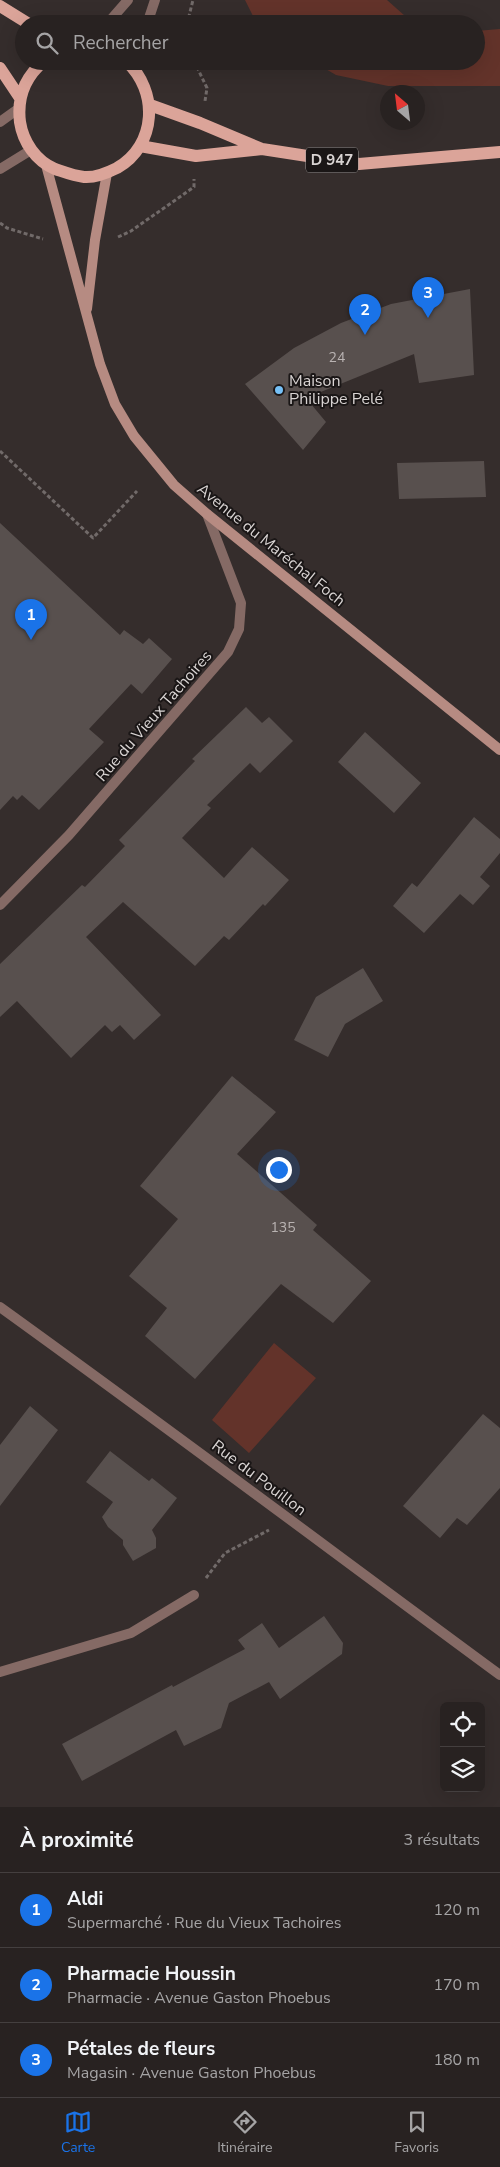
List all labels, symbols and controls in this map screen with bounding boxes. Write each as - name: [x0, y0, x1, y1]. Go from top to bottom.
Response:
- search box: [15, 15, 485, 70]
- icon: search: [33, 29, 61, 57]
- text: Rechercher: [73, 30, 168, 56]
- north arrow: [380, 85, 425, 130]
- road number: D 947: [306, 148, 358, 172]
- pin: 3: [412, 277, 444, 318]
- pin: 2: [349, 294, 381, 335]
- house number: 24: [329, 348, 345, 367]
- place label: Maison Philippe Pelé: [289, 370, 383, 410]
- marker: Maison Philippe Pelé: [273, 384, 285, 396]
- street label: Avenue du Maréchal Foch: [192, 478, 350, 612]
- pin: 1: [15, 599, 47, 640]
- street label: Rue du Vieux Tachoires: [91, 646, 217, 786]
- your location: [266, 1157, 292, 1183]
- house number: 135: [270, 1218, 296, 1237]
- street label: Rue du Pouillon: [207, 1435, 311, 1521]
- map controls: [440, 1702, 485, 1792]
- button: locate: [440, 1702, 485, 1747]
- button: layers: [440, 1747, 485, 1792]
- text: À proximité: [20, 1826, 134, 1854]
- text: 3 résultats: [404, 1829, 480, 1851]
- text: Aldi: [67, 1886, 103, 1912]
- text: 1: [31, 1899, 41, 1921]
- text: 120 m: [433, 1899, 480, 1921]
- text: Supermarché · Rue du Vieux Tachoires: [67, 1912, 341, 1934]
- text: Pharmacie Houssin: [67, 1961, 236, 1987]
- text: 2: [31, 1974, 41, 1996]
- text: 170 m: [433, 1974, 480, 1996]
- text: Pharmacie · Avenue Gaston Phoebus: [67, 1987, 331, 2009]
- text: Pétales de fleurs: [67, 2036, 215, 2062]
- text: 3: [31, 2049, 41, 2071]
- text: 180 m: [433, 2049, 480, 2071]
- text: Magasin · Avenue Gaston Phoebus: [67, 2062, 316, 2084]
- tab: Carte: [61, 2108, 95, 2157]
- tab: Itinéraire: [217, 2108, 272, 2157]
- tab: Favoris: [394, 2108, 439, 2157]

